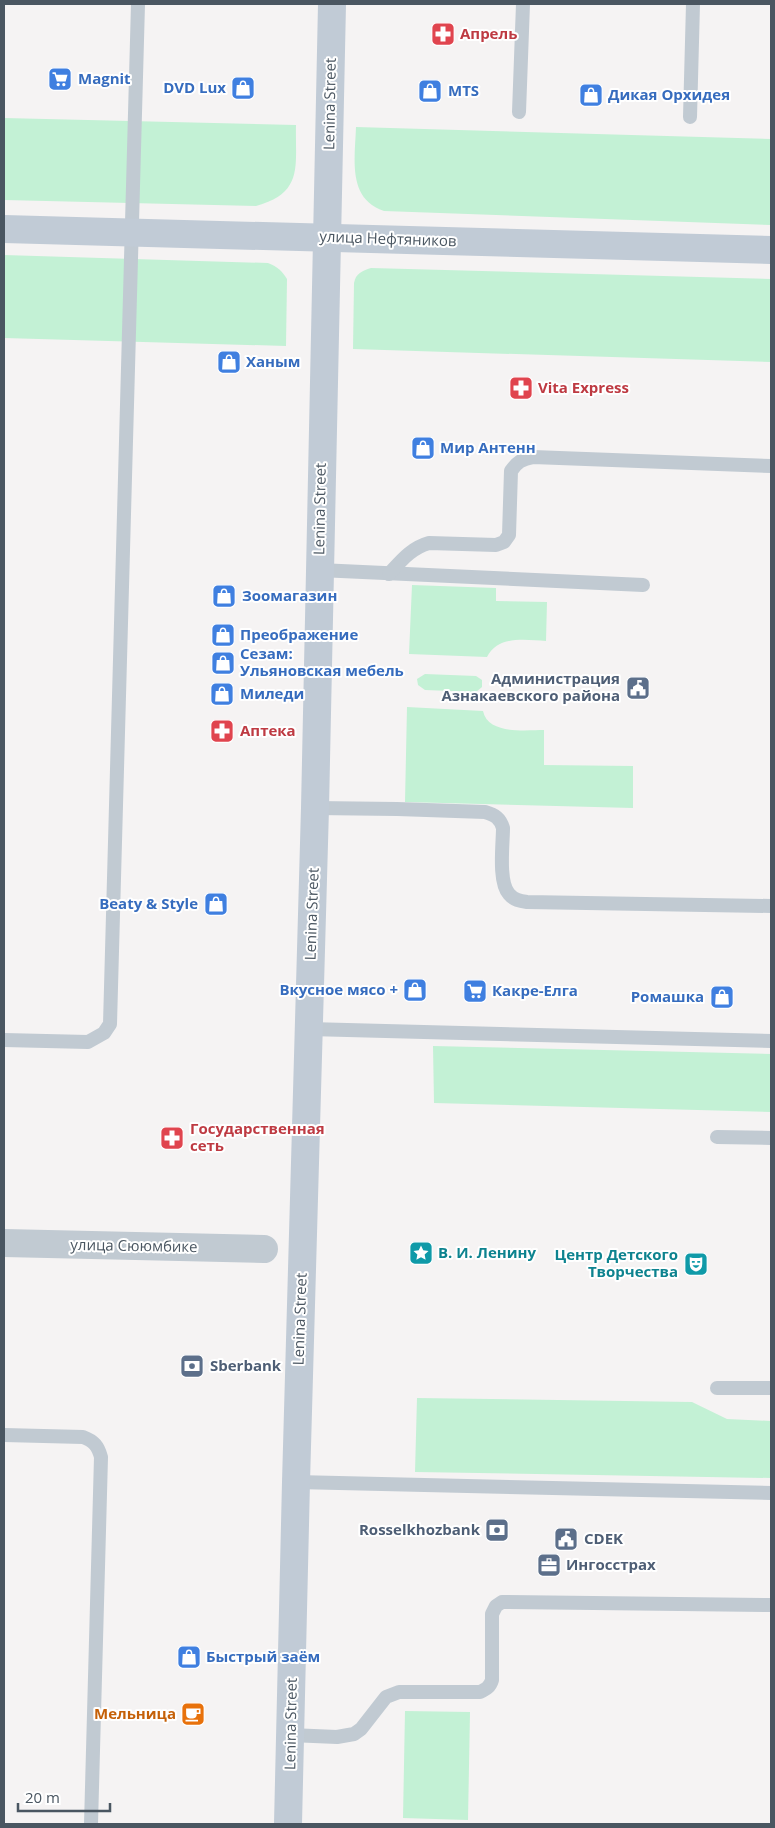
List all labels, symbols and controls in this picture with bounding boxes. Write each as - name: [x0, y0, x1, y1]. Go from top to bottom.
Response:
- pharmacy icon: Апрель: [430, 21, 456, 47]
- place label: Апрель: [460, 23, 517, 43]
- street label: Lenina Street: [318, 58, 340, 150]
- supermarket icon: Magnit: [47, 66, 73, 92]
- place label: Magnit: [78, 68, 131, 88]
- shop icon: DVD Lux: [230, 75, 256, 101]
- place label: DVD Lux: [163, 77, 226, 97]
- shop icon: MTS: [417, 78, 443, 104]
- place label: MTS: [448, 80, 479, 100]
- shop icon: Дикая Орхидея: [578, 82, 604, 108]
- place label: Дикая Орхидея: [608, 84, 730, 104]
- street label: улица Нефтяников: [319, 226, 457, 250]
- shop icon: Ханым: [216, 349, 242, 375]
- place label: Ханым: [246, 351, 300, 371]
- pharmacy icon: Vita Express: [508, 375, 534, 401]
- place label: Vita Express: [538, 377, 629, 397]
- shop icon: Мир Антенн: [410, 435, 436, 461]
- place label: Мир Антенн: [440, 437, 536, 457]
- street label: Lenina Street: [308, 463, 330, 555]
- shop icon: Зоомагазин: [211, 583, 237, 609]
- place label: Зоомагазин: [242, 585, 337, 605]
- shop icon: Преображение: [210, 622, 236, 648]
- place label: Преображение: [240, 624, 358, 644]
- place label: Сезам: Ульяновская мебель: [240, 643, 404, 680]
- shop icon: Сезам: Ульяновская мебель: [210, 650, 236, 676]
- place label: Администрация Азнакаевского района: [441, 668, 620, 705]
- public building icon: Администрация Азнакаевского района: [625, 675, 651, 701]
- shop icon: Миледи: [209, 681, 235, 707]
- place label: Миледи: [240, 683, 304, 703]
- pharmacy icon: Аптека: [209, 718, 235, 744]
- place label: Аптека: [240, 720, 296, 740]
- street label: Lenina Street: [299, 867, 323, 961]
- shop icon: Beaty & Style: [203, 891, 229, 917]
- place label: Beaty & Style: [99, 893, 198, 913]
- shop icon: Вкусное мясо +: [402, 977, 428, 1003]
- supermarket icon: Какре-Елга: [462, 978, 488, 1004]
- place label: Вкусное мясо +: [279, 979, 398, 999]
- place label: Какре-Елга: [492, 980, 578, 1000]
- shop icon: Ромашка: [709, 984, 735, 1010]
- place label: Ромашка: [631, 986, 704, 1006]
- place label: Государственная сеть: [190, 1118, 325, 1155]
- pharmacy icon: Государственная сеть: [159, 1125, 185, 1151]
- street label: улица Сююмбике: [70, 1234, 198, 1256]
- place icon: В. И. Ленину: [408, 1240, 434, 1266]
- place label: В. И. Ленину: [438, 1242, 536, 1262]
- place label: Центр Детского Творчества: [554, 1244, 678, 1281]
- theatre icon: Центр Детского Творчества: [683, 1251, 709, 1277]
- street label: Lenina Street: [287, 1272, 311, 1366]
- bank icon: Sberbank: [179, 1353, 205, 1379]
- place label: Sberbank: [210, 1355, 282, 1375]
- bank icon: Rosselkhozbank: [484, 1517, 510, 1543]
- place label: Rosselkhozbank: [359, 1519, 481, 1539]
- public building icon: CDEK: [553, 1526, 579, 1552]
- place label: CDEK: [584, 1528, 623, 1548]
- office icon: Ингосстрах: [536, 1552, 562, 1578]
- place label: Ингосстрах: [566, 1554, 656, 1574]
- shop icon: Быстрый заём: [176, 1644, 202, 1670]
- place label: Быстрый заём: [206, 1646, 320, 1666]
- street label: Lenina Street: [279, 1678, 301, 1770]
- cafe icon: Мельница: [180, 1701, 206, 1727]
- place label: Мельница: [94, 1703, 176, 1723]
- scale bar: [18, 1780, 110, 1812]
- text: 20 m: [25, 1787, 60, 1807]

